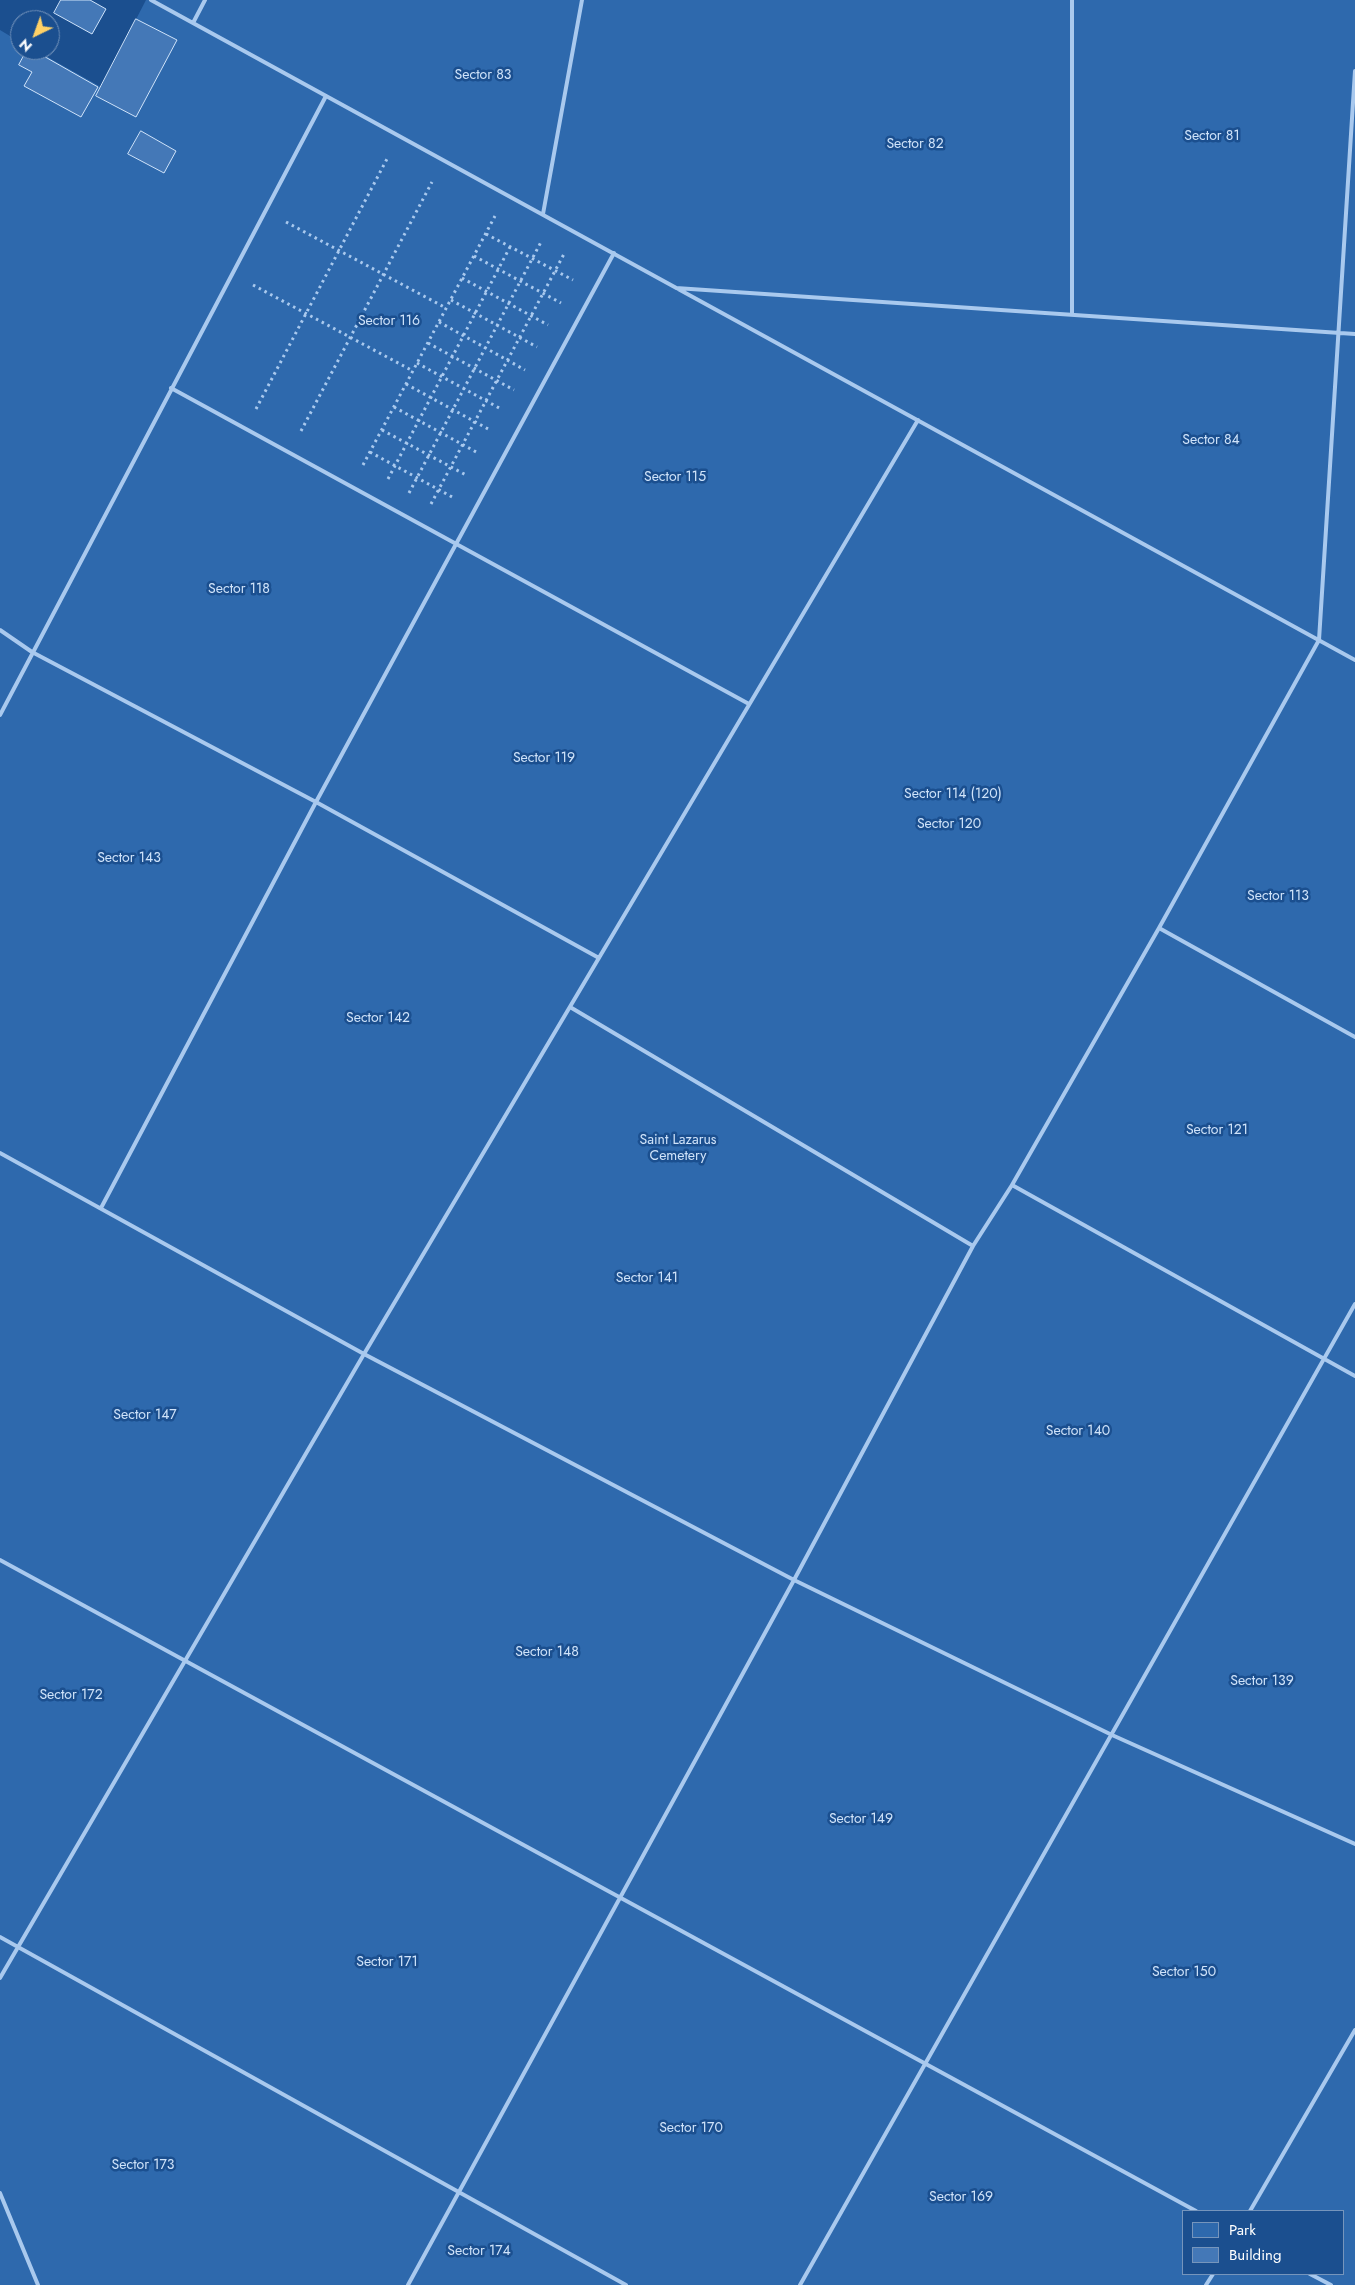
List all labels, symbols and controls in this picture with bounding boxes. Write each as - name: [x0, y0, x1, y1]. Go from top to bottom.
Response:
- north arrow: [10, 10, 60, 60]
- text: N: [15, 34, 36, 57]
- park label: Sector 83: [455, 68, 511, 84]
- park label: Sector 81: [1184, 129, 1240, 145]
- park label: Sector 82: [886, 137, 944, 153]
- park label: Sector 116: [358, 314, 420, 330]
- park label: Sector 84: [1182, 433, 1240, 449]
- park label: Sector 115: [644, 470, 706, 486]
- park label: Sector 118: [208, 582, 270, 598]
- park label: Sector 119: [513, 751, 575, 767]
- park label: Sector 114 (120): [904, 787, 1002, 803]
- park label: Sector 120: [917, 817, 981, 833]
- park label: Sector 143: [97, 851, 161, 867]
- park label: Sector 113: [1247, 889, 1309, 905]
- park label: Sector 142: [346, 1011, 410, 1027]
- park label: Sector 121: [1186, 1123, 1248, 1139]
- park label: Saint Lazarus Cemetery: [640, 1133, 716, 1166]
- park label: Sector 141: [616, 1271, 678, 1287]
- park label: Sector 147: [113, 1408, 177, 1424]
- park label: Sector 140: [1046, 1424, 1110, 1440]
- park label: Sector 148: [515, 1645, 579, 1661]
- park label: Sector 139: [1230, 1674, 1294, 1690]
- park label: Sector 172: [39, 1688, 103, 1704]
- park label: Sector 149: [829, 1812, 893, 1828]
- park label: Sector 171: [356, 1955, 418, 1971]
- park label: Sector 150: [1152, 1965, 1216, 1981]
- park label: Sector 170: [659, 2121, 723, 2137]
- park label: Sector 173: [112, 2158, 174, 2174]
- park label: Sector 169: [929, 2190, 993, 2206]
- legend: [1182, 2210, 1345, 2275]
- text: Park: [1229, 2219, 1256, 2241]
- park label: Sector 174: [447, 2244, 511, 2260]
- text: Building: [1229, 2244, 1281, 2266]

